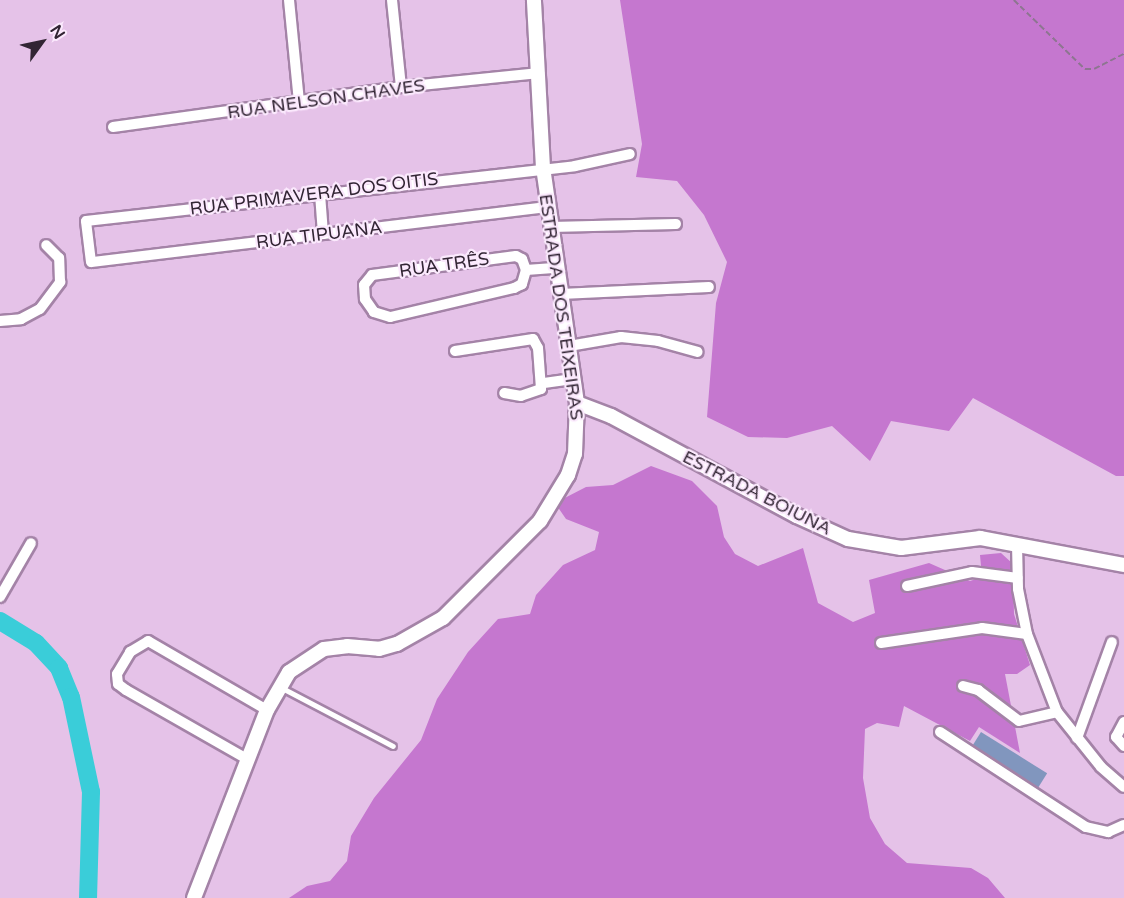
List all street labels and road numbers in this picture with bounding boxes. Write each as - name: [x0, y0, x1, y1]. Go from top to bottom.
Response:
- street label: RUA NELSON CHAVES: [226, 74, 426, 124]
- street label: RUA PRIMAVERA DOS OITIS: [189, 168, 439, 220]
- street label: ESTRADA DOS TEIXEIRAS: [534, 193, 588, 421]
- street label: RUA TIPUANA: [255, 217, 383, 253]
- street label: RUA TRÊS: [398, 248, 490, 282]
- street label: ESTRADA BOIUNA: [679, 446, 835, 540]

